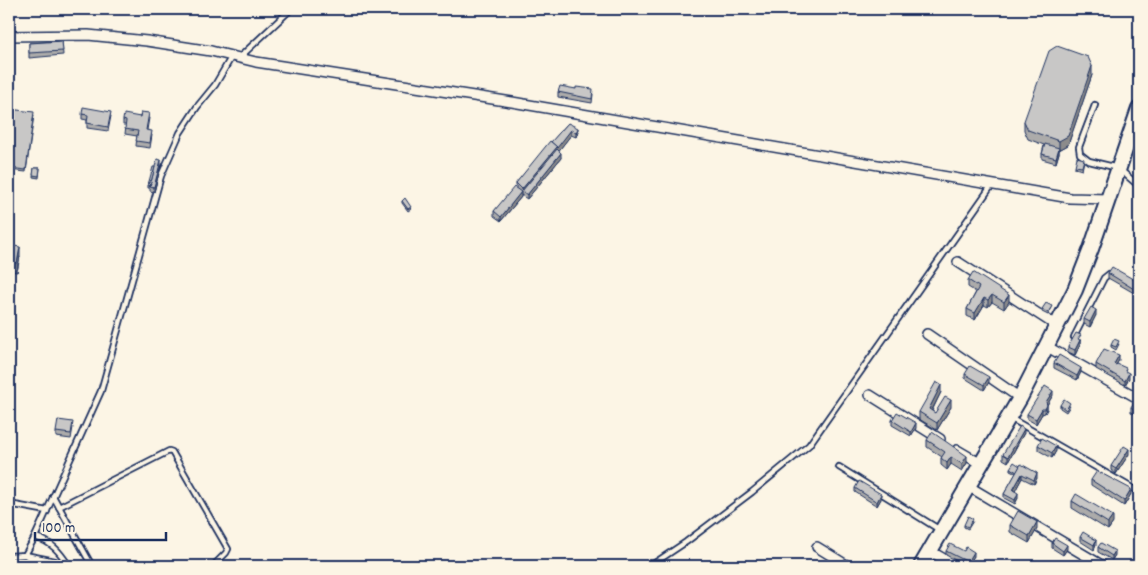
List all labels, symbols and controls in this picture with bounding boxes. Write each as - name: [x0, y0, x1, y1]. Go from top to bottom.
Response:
- scale bar: [35, 510, 166, 542]
- text: 100 m: [42, 518, 75, 540]

